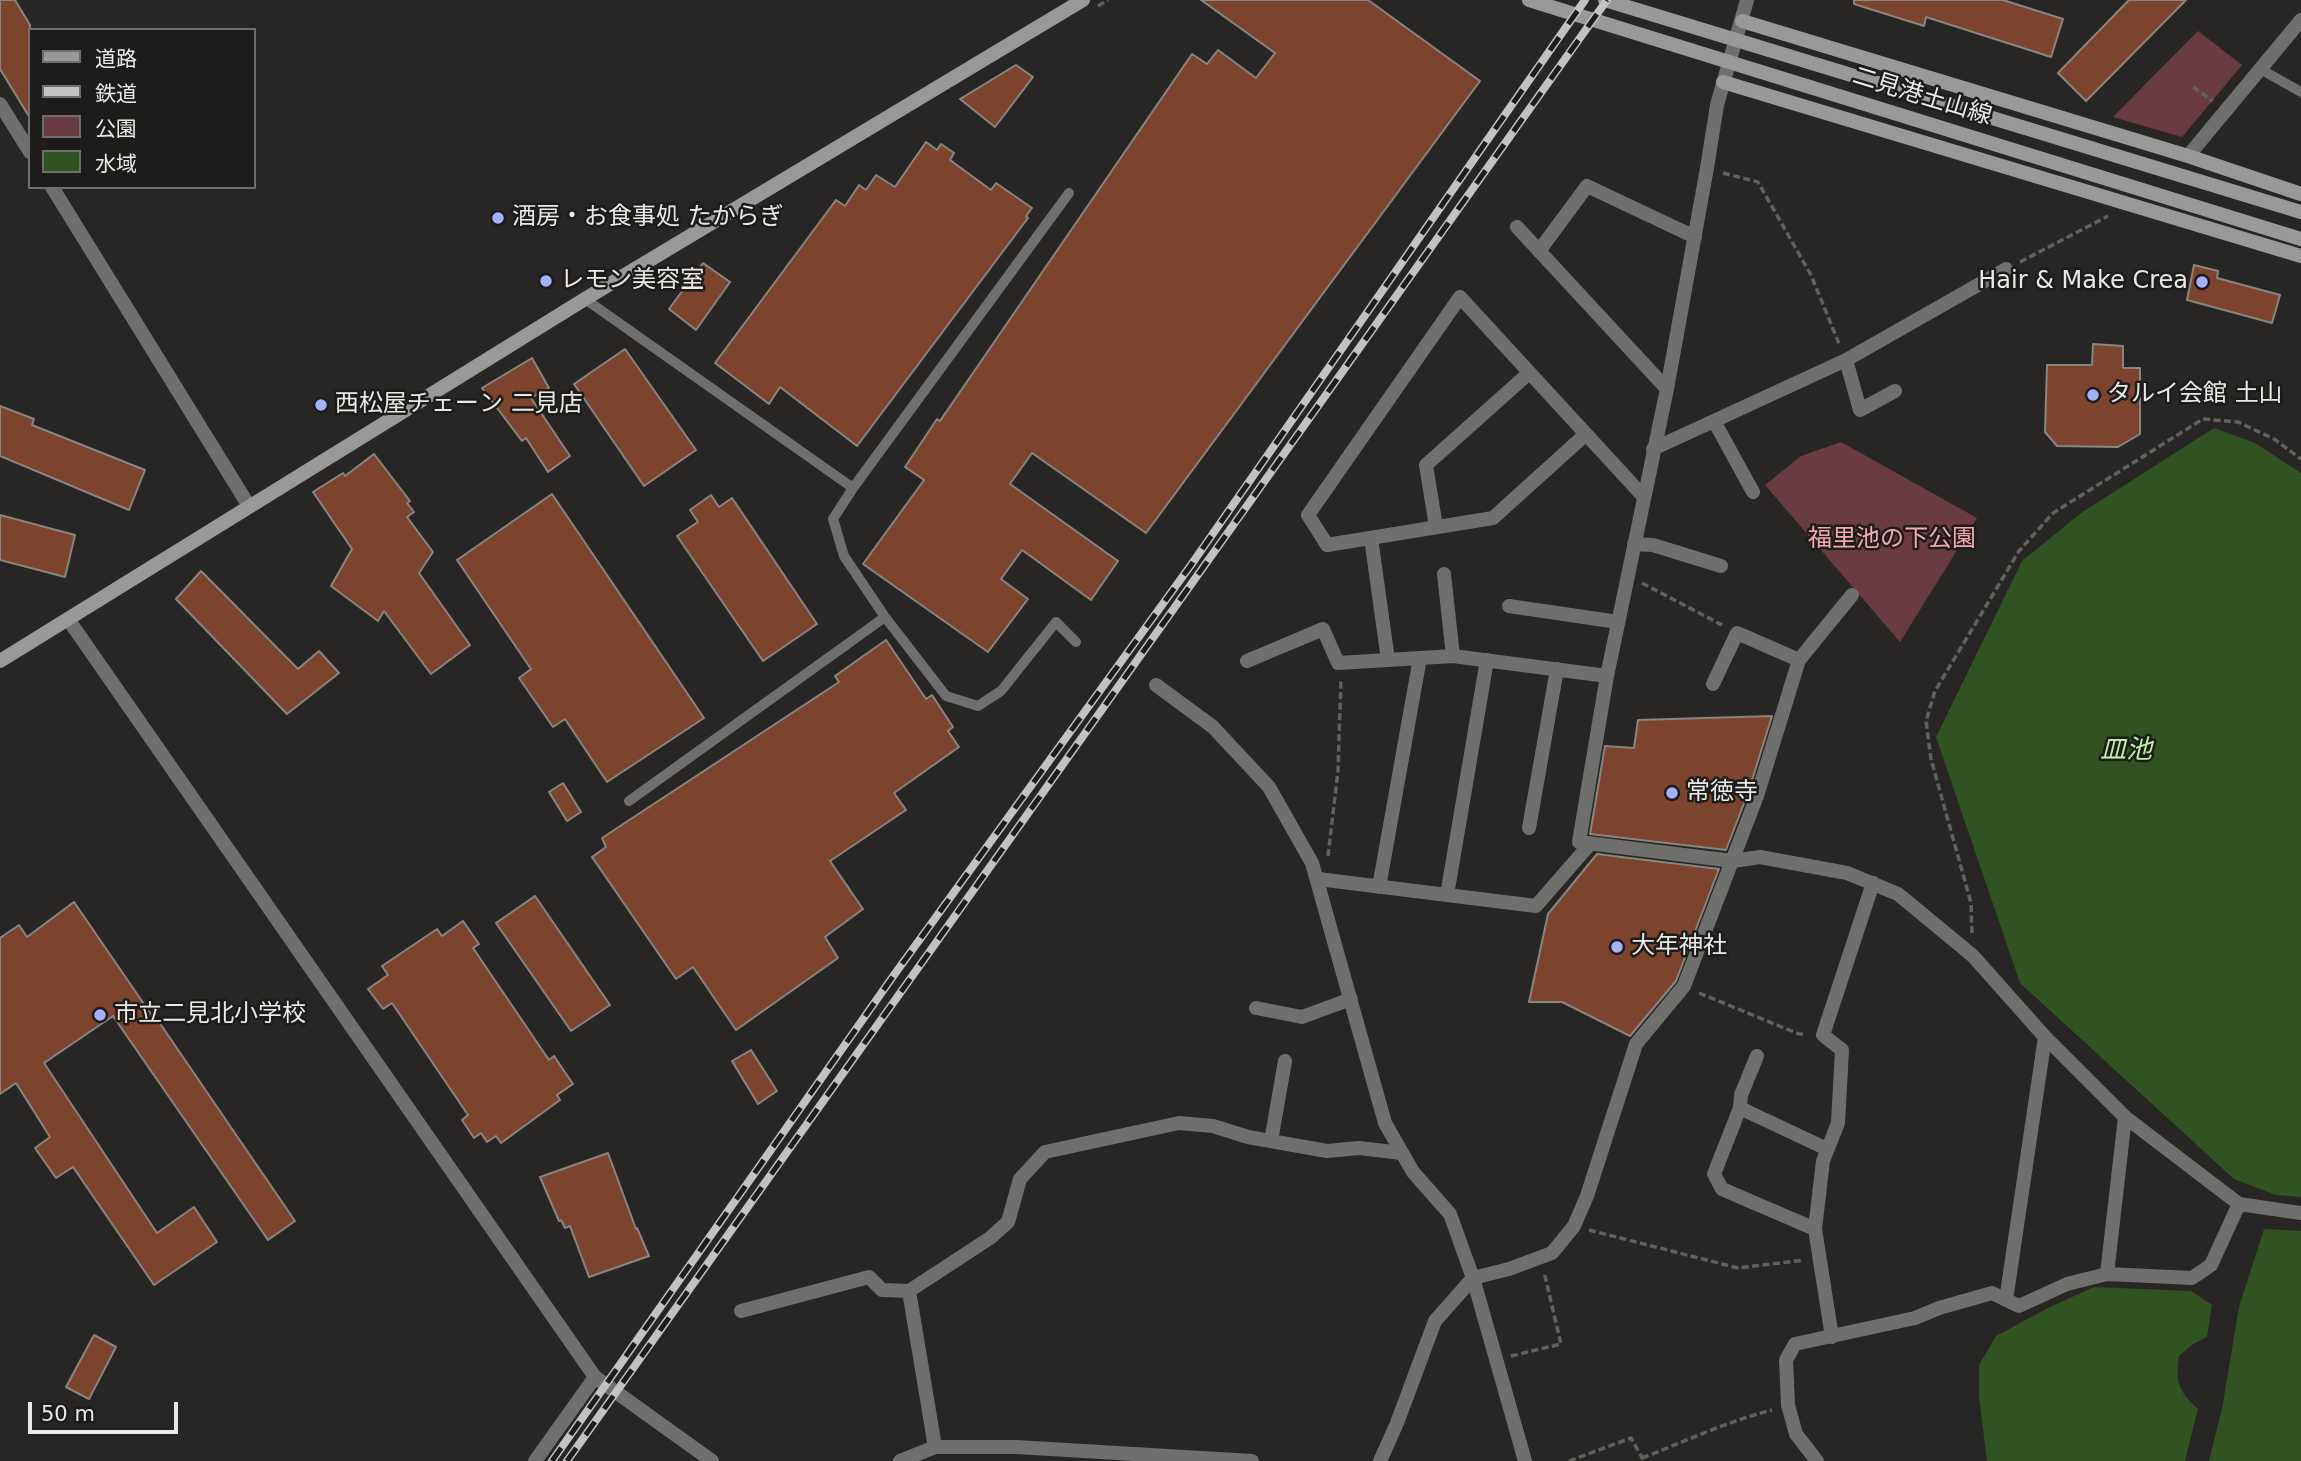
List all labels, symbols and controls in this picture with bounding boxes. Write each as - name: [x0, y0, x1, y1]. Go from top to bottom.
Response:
- legend: [28, 28, 256, 189]
- text: 道路: [95, 47, 137, 71]
- street label: 二見港土山線: [1849, 62, 1995, 132]
- text: 鉄道: [95, 82, 137, 106]
- text: 公園: [95, 117, 137, 141]
- text: 水域: [95, 152, 137, 176]
- place label: 酒房・お食事処 たからぎ: [512, 204, 784, 232]
- marker: 酒房・お食事処 たからぎ: [490, 210, 506, 226]
- place label: レモン美容室: [560, 267, 704, 295]
- place label: Hair & Make Crea: [1978, 268, 2188, 296]
- marker: レモン美容室: [538, 273, 554, 289]
- marker: Hair & Make Crea: [2194, 274, 2210, 290]
- place label: タルイ会館 土山: [2107, 381, 2283, 409]
- marker: タルイ会館 土山: [2085, 387, 2101, 403]
- place label: 西松屋チェーン 二見店: [335, 391, 583, 419]
- marker: 西松屋チェーン 二見店: [313, 397, 329, 413]
- park label: 福里池の下公園: [1808, 526, 1976, 554]
- water label: 皿池: [2100, 735, 2152, 767]
- place label: 常徳寺: [1686, 779, 1758, 807]
- marker: 常徳寺: [1664, 785, 1680, 801]
- place label: 大年神社: [1631, 933, 1727, 961]
- marker: 大年神社: [1609, 939, 1625, 955]
- place label: 市立二見北小学校: [114, 1001, 306, 1029]
- marker: 市立二見北小学校: [92, 1007, 108, 1023]
- scale bar: [32, 1388, 182, 1432]
- text: 50 m: [41, 1402, 95, 1426]

